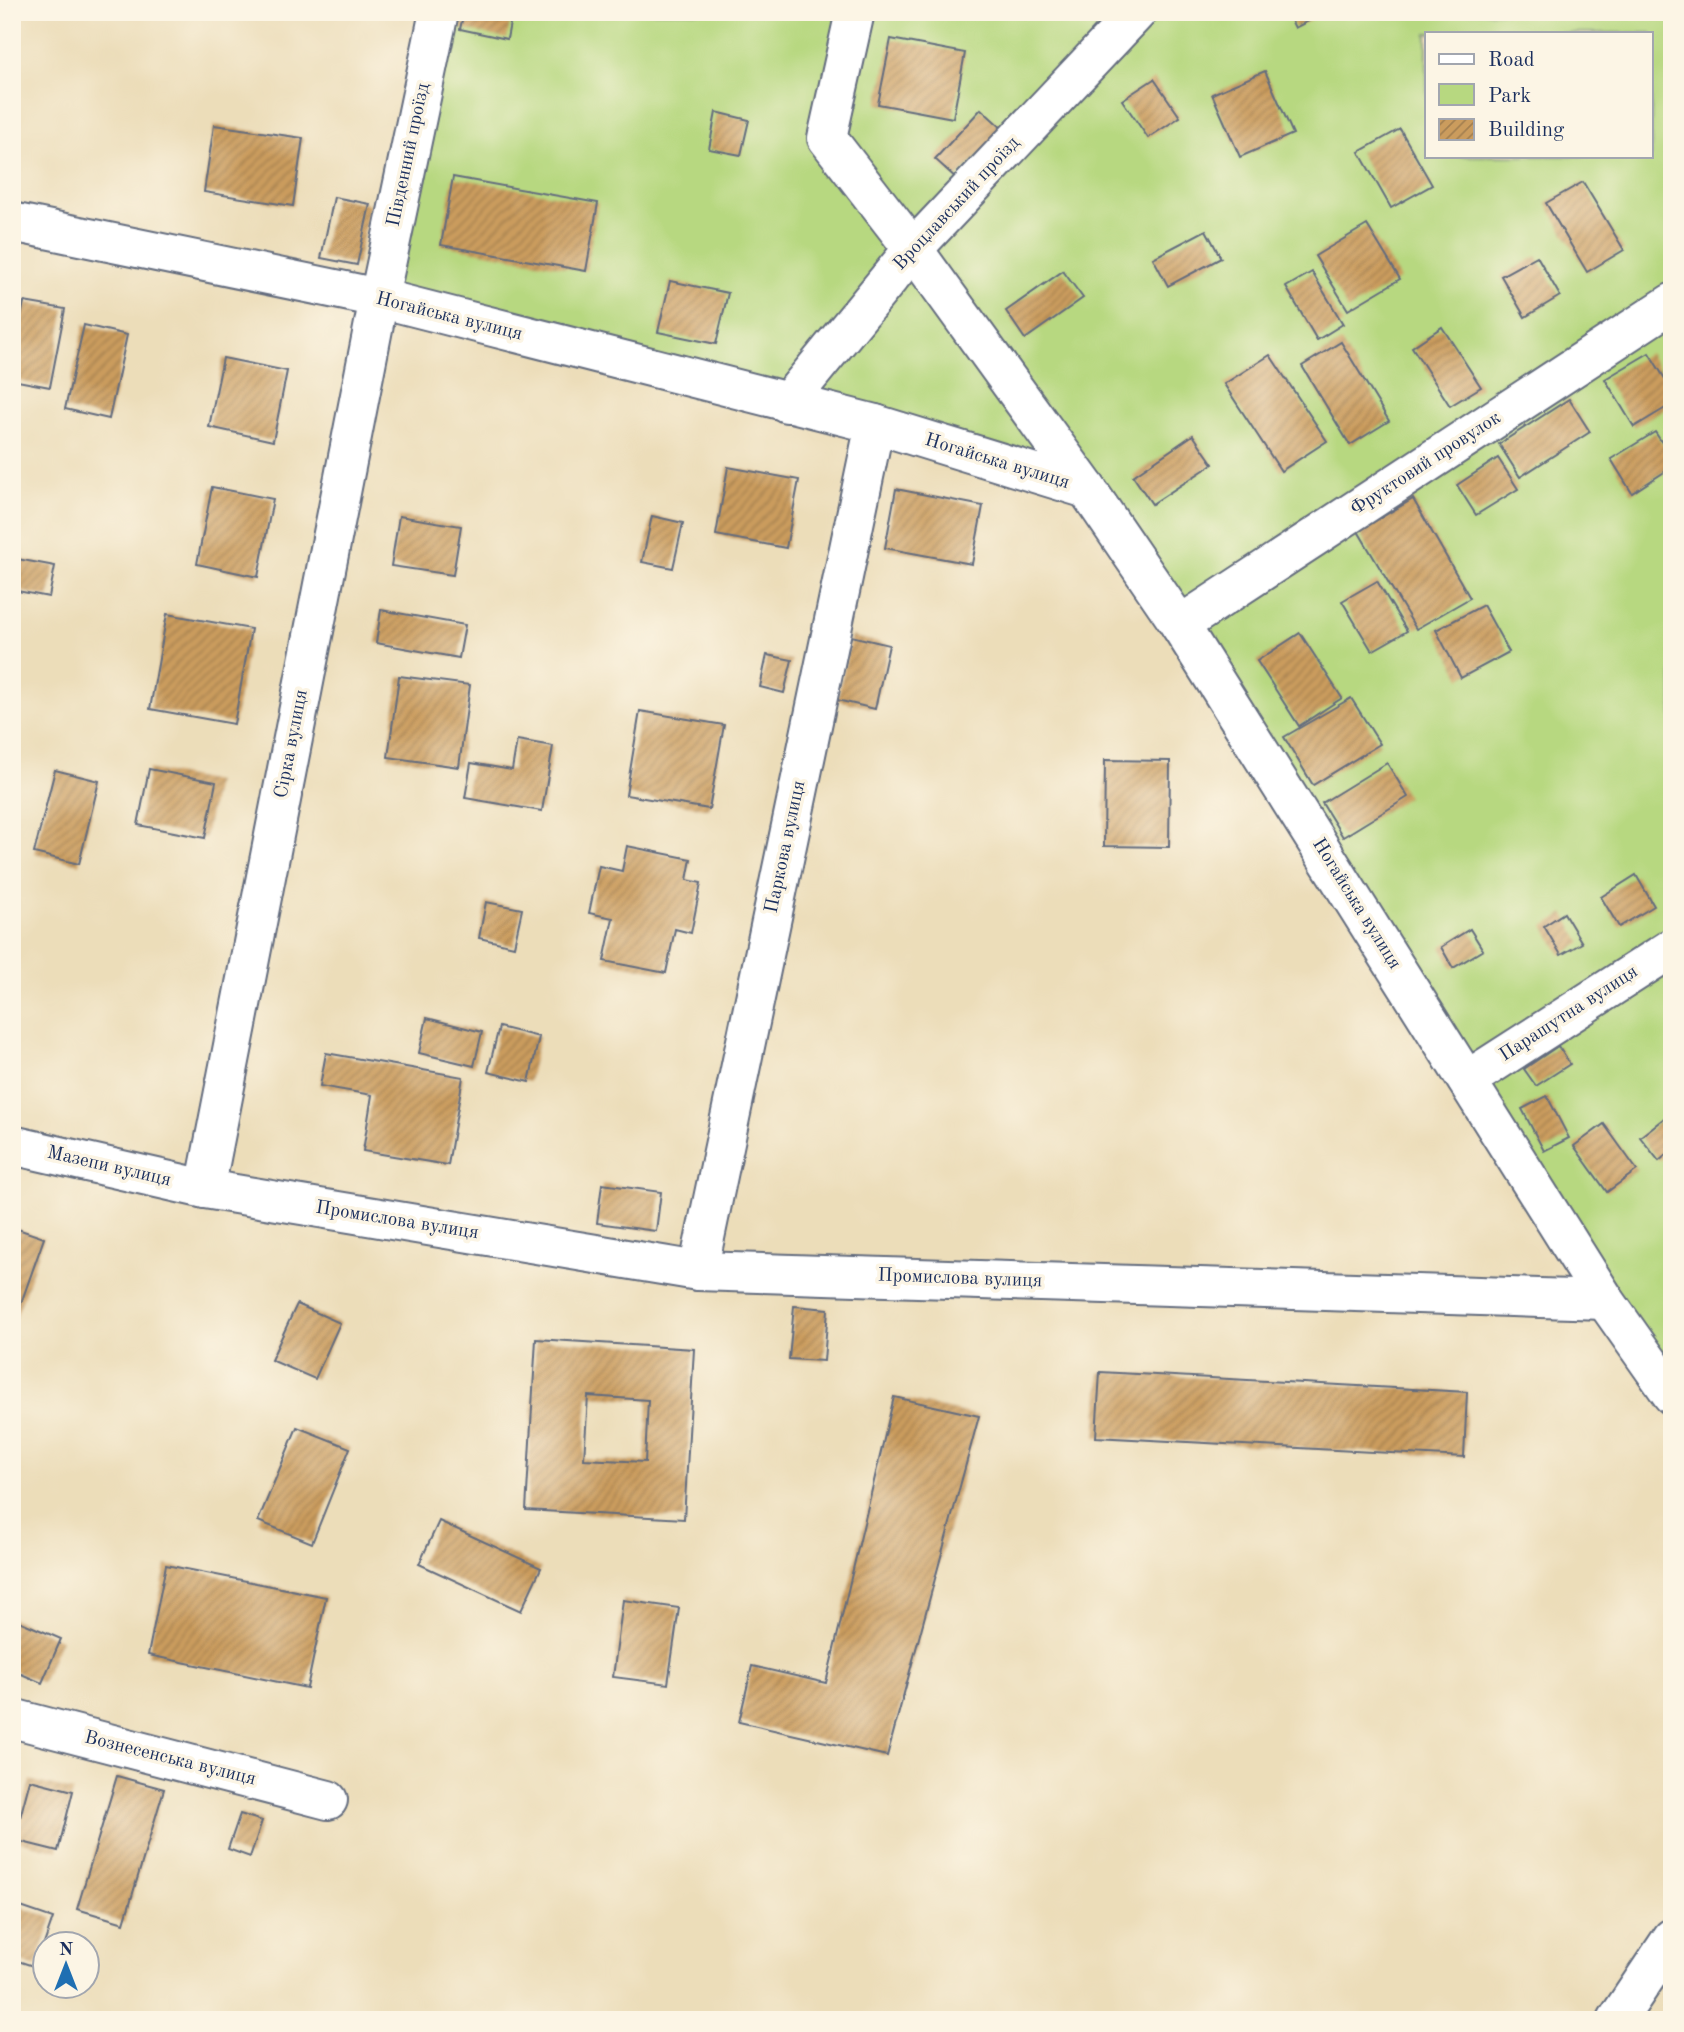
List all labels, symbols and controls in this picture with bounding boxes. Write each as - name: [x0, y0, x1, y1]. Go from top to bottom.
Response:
- legend: [1425, 32, 1652, 158]
- text: Road: [1488, 50, 1535, 71]
- street label: Південний проїзд: [384, 81, 434, 229]
- text: Park: [1488, 86, 1531, 107]
- text: Building: [1488, 120, 1565, 141]
- street label: Вроцлавський проїзд: [890, 133, 1024, 274]
- street label: Ногайська вулиця: [374, 290, 524, 344]
- street label: Фруктовий провулок: [1348, 408, 1505, 520]
- street label: Ногайська вулиця: [922, 431, 1072, 493]
- street label: Сірка вулиця: [272, 688, 312, 800]
- street label: Паркова вулиця: [763, 779, 809, 915]
- street label: Ногайська вулиця: [1308, 835, 1404, 973]
- street label: Парашутна вулиця: [1497, 962, 1642, 1066]
- street label: Мазепи вулиця: [45, 1144, 173, 1191]
- street label: Промислова вулиця: [314, 1199, 480, 1243]
- street label: Промислова вулиця: [877, 1267, 1043, 1291]
- street label: Вознесенська вулиця: [82, 1728, 258, 1790]
- north arrow: [32, 1930, 102, 2000]
- text: N: [59, 1941, 74, 1960]

